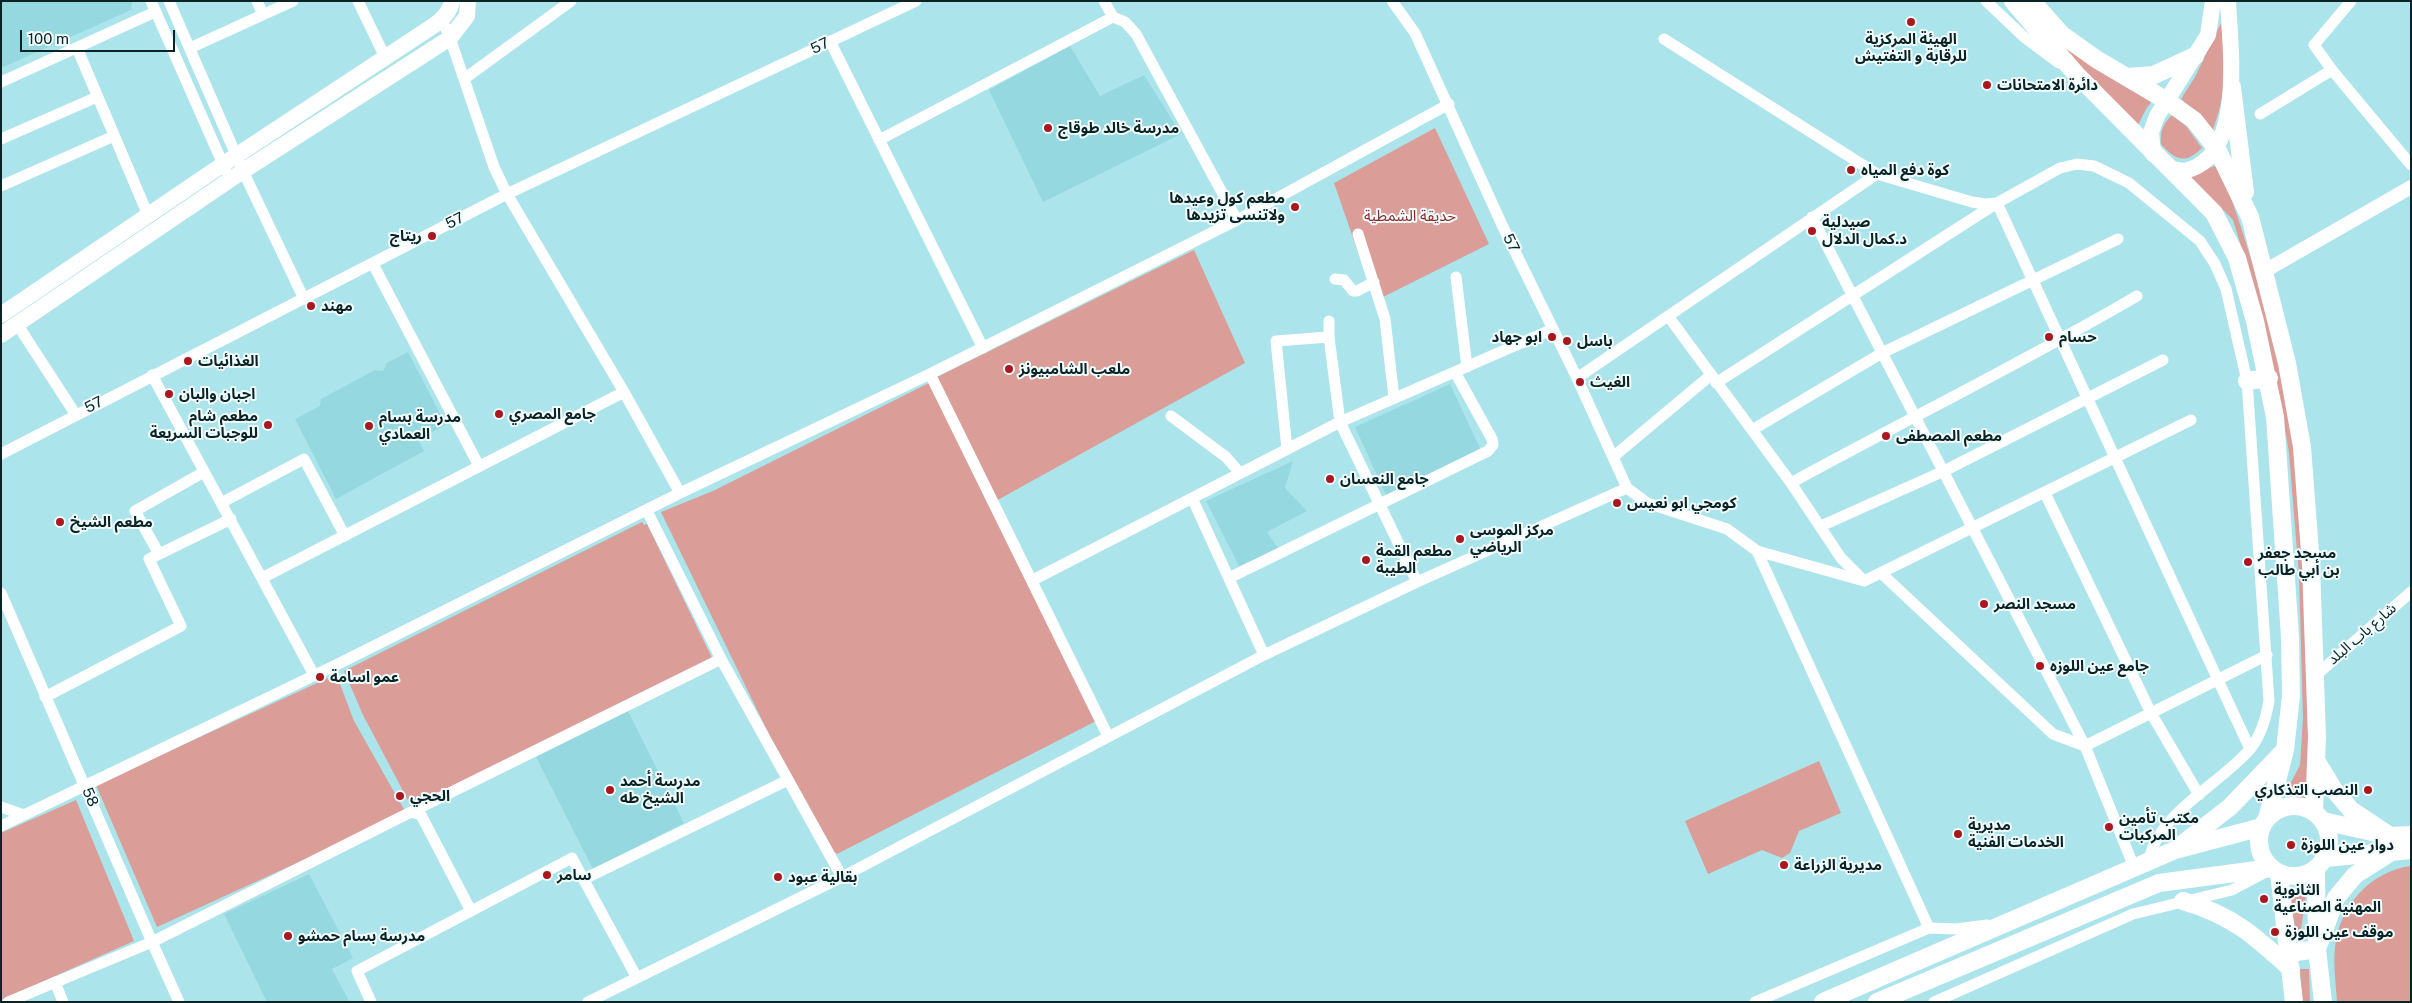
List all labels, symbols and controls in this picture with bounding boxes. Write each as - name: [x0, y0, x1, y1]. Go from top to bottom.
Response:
- marker: الهيئة المركزية للرقابة و التفتيش: [1905, 16, 1917, 28]
- scale bar: [22, 20, 178, 52]
- text: 100 m: [28, 30, 69, 47]
- place label: الهيئة المركزية للرقابة و التفتيش: [1855, 30, 1967, 65]
- street label: 57: [808, 34, 832, 58]
- place label: دائرة الامتحانات: [1997, 76, 2098, 94]
- marker: دائرة الامتحانات: [1981, 79, 1993, 91]
- place label: مدرسة خالد طوقاج: [1058, 119, 1179, 137]
- marker: مدرسة خالد طوقاج: [1042, 122, 1054, 134]
- place label: كوة دفع المياه: [1861, 161, 1949, 179]
- marker: كوة دفع المياه: [1845, 164, 1857, 176]
- place label: مطعم كول وعيدها ولاتنسى تزيدها: [1169, 189, 1285, 224]
- marker: مطعم كول وعيدها ولاتنسى تزيدها: [1289, 201, 1301, 213]
- park label: حديقة الشمطية: [1364, 207, 1456, 225]
- street label: 57: [443, 209, 467, 233]
- place label: صيدلية د.كمال الدلال: [1822, 213, 1907, 248]
- marker: صيدلية د.كمال الدلال: [1806, 225, 1818, 237]
- place label: ريتاج: [390, 227, 422, 245]
- marker: ريتاج: [426, 230, 438, 242]
- street label: 57: [1499, 231, 1523, 255]
- place label: مهند: [321, 297, 353, 315]
- marker: مهند: [305, 300, 317, 312]
- place label: ابو جهاد: [1491, 328, 1542, 346]
- place label: حسام: [2059, 328, 2097, 346]
- marker: ابو جهاد: [1546, 331, 1558, 343]
- marker: حسام: [2043, 331, 2055, 343]
- place label: باسل: [1577, 332, 1613, 350]
- marker: باسل: [1561, 335, 1573, 347]
- place label: الغذائيات: [198, 352, 259, 370]
- marker: الغذائيات: [182, 355, 194, 367]
- place label: ملعب الشامبيونز: [1019, 360, 1130, 378]
- marker: ملعب الشامبيونز: [1003, 363, 1015, 375]
- place label: الغيث: [1590, 373, 1630, 391]
- marker: الغيث: [1574, 376, 1586, 388]
- place label: اجبان والبان: [179, 385, 255, 403]
- marker: اجبان والبان: [163, 388, 175, 400]
- street label: 57: [82, 393, 106, 417]
- place label: جامع المصري: [509, 405, 596, 423]
- place label: مطعم شام للوجبات السريعة: [150, 407, 258, 442]
- place label: مدرسة بسام العمادي: [379, 408, 461, 443]
- marker: جامع المصري: [493, 408, 505, 420]
- marker: مطعم شام للوجبات السريعة: [262, 419, 274, 431]
- marker: مدرسة بسام العمادي: [363, 420, 375, 432]
- place label: مطعم المصطفى: [1896, 427, 2002, 445]
- marker: مطعم المصطفى: [1880, 430, 1892, 442]
- place label: جامع النعسان: [1340, 470, 1429, 488]
- marker: جامع النعسان: [1324, 473, 1336, 485]
- place label: كومجي ابو نعيس: [1627, 494, 1736, 512]
- marker: كومجي ابو نعيس: [1611, 497, 1623, 509]
- place label: مطعم الشيخ: [70, 513, 153, 531]
- marker: مطعم الشيخ: [54, 516, 66, 528]
- place label: مركز الموسى الرياضي: [1470, 521, 1554, 556]
- marker: مركز الموسى الرياضي: [1454, 533, 1466, 545]
- place label: مطعم القمة الطيبة: [1376, 542, 1452, 577]
- place label: مسجد جعفر بن أبي طالب: [2258, 544, 2340, 579]
- marker: مطعم القمة الطيبة: [1360, 554, 1372, 566]
- marker: مسجد جعفر بن أبي طالب: [2242, 556, 2254, 568]
- place label: مسجد النصر: [1994, 595, 2076, 613]
- marker: مسجد النصر: [1978, 598, 1990, 610]
- street label: شارع باب البلد: [2324, 599, 2400, 669]
- place label: جامع عين اللوزه: [2050, 657, 2149, 675]
- marker: جامع عين اللوزه: [2034, 660, 2046, 672]
- place label: عمو اسامة: [330, 668, 399, 686]
- marker: عمو اسامة: [314, 671, 326, 683]
- place label: مدرسة أحمد الشيخ طه: [620, 772, 700, 807]
- place label: النصب التذكاري: [2255, 781, 2358, 799]
- marker: مدرسة أحمد الشيخ طه: [604, 784, 616, 796]
- marker: النصب التذكاري: [2362, 784, 2374, 796]
- street label: 58: [78, 785, 102, 809]
- place label: الحجي: [410, 787, 450, 805]
- marker: الحجي: [394, 790, 406, 802]
- place label: مكتب تأمين المركبات: [2119, 809, 2199, 844]
- place label: مديرية الخدمات الفنية: [1968, 816, 2064, 851]
- marker: مكتب تأمين المركبات: [2103, 821, 2115, 833]
- marker: مديرية الخدمات الفنية: [1952, 828, 1964, 840]
- place label: دوار عين اللوزة: [2301, 836, 2394, 854]
- marker: دوار عين اللوزة: [2285, 839, 2297, 851]
- place label: مديرية الزراعة: [1794, 856, 1882, 874]
- marker: مديرية الزراعة: [1778, 859, 1790, 871]
- place label: سامر: [557, 866, 591, 884]
- place label: بقالية عبود: [788, 868, 858, 886]
- marker: سامر: [541, 869, 553, 881]
- marker: بقالية عبود: [772, 871, 784, 883]
- place label: الثانوية المهنية الصناعية: [2274, 881, 2381, 916]
- marker: الثانوية المهنية الصناعية: [2258, 893, 2270, 905]
- place label: موقف عين اللوزة: [2285, 923, 2393, 941]
- marker: موقف عين اللوزة: [2269, 926, 2281, 938]
- place label: مدرسة بسام حمشو: [298, 927, 425, 945]
- marker: مدرسة بسام حمشو: [282, 930, 294, 942]

